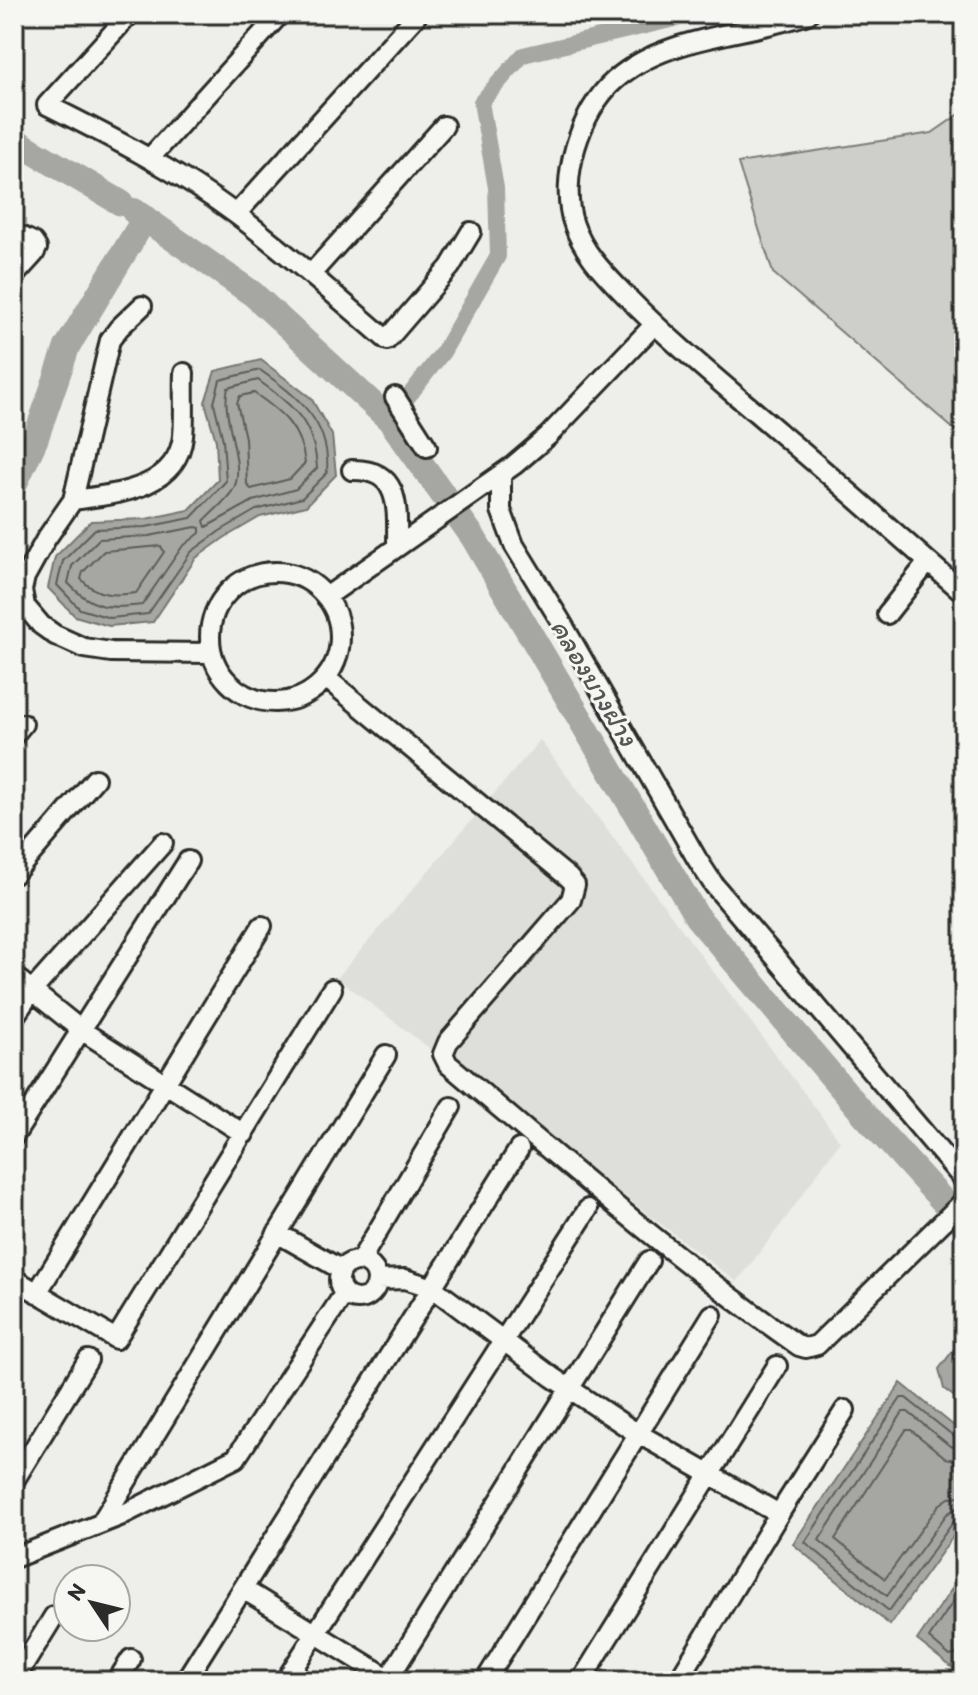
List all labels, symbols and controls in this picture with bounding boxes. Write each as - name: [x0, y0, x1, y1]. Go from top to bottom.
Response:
- water label: คลองบางฝาง: [544, 612, 647, 753]
- north arrow: [52, 1563, 132, 1643]
- text: N: [61, 1578, 91, 1606]

